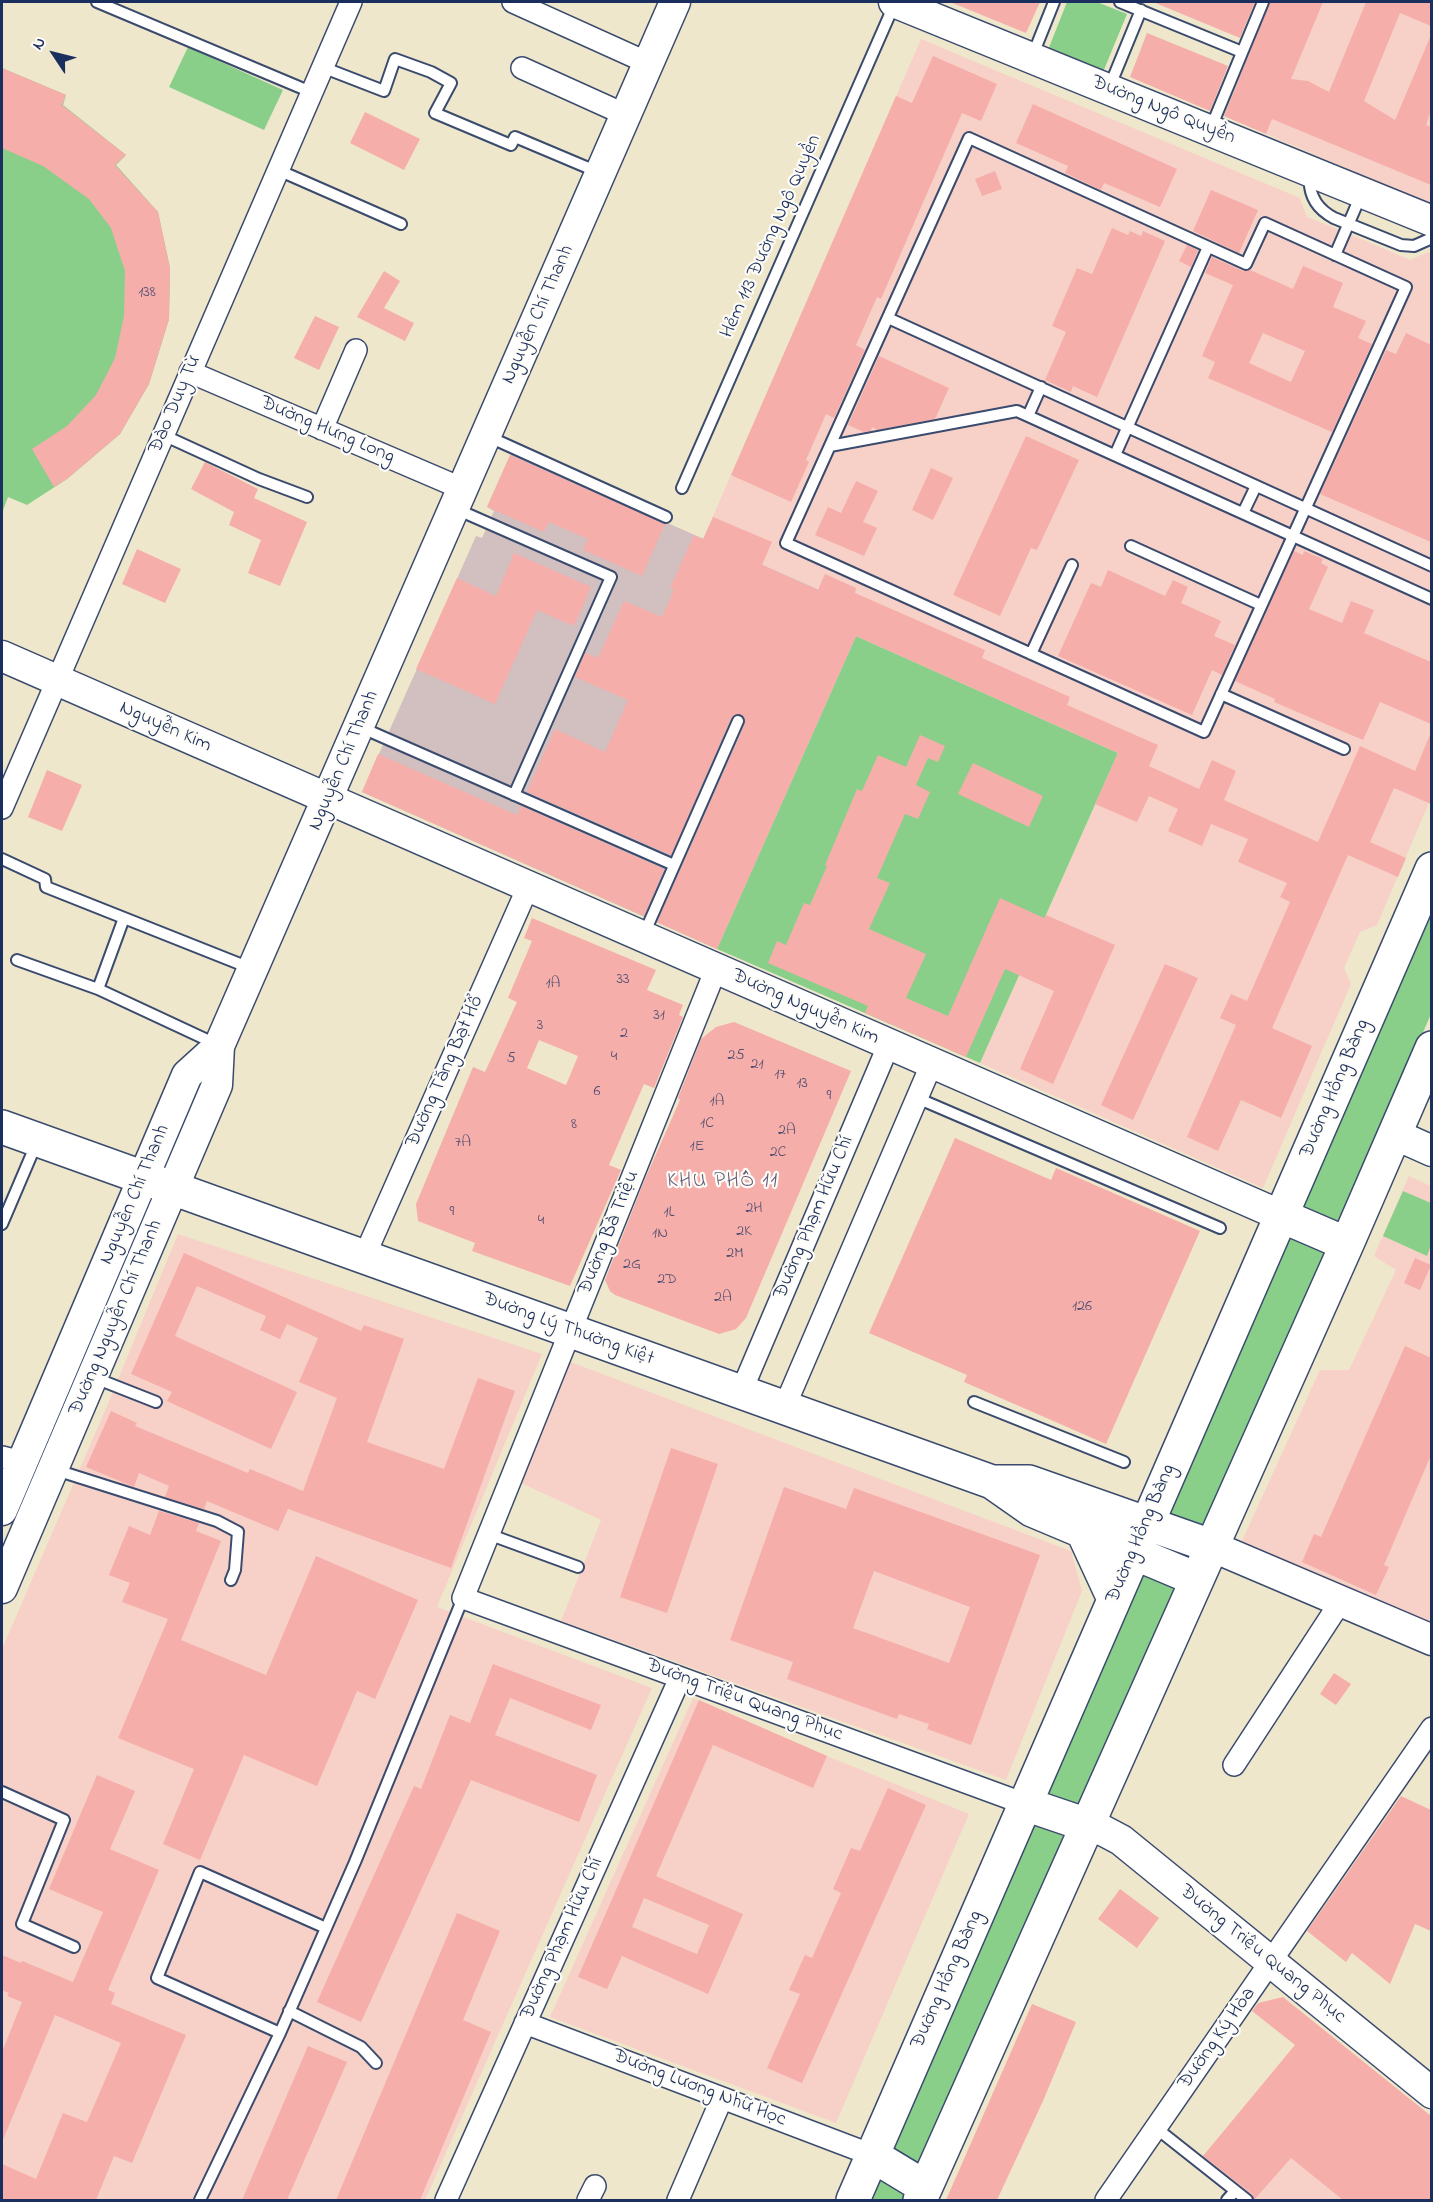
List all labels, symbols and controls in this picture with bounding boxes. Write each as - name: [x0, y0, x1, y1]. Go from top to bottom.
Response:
- north arrow: [24, 24, 84, 84]
- text: N: [26, 32, 52, 55]
- street label: Đường Ngô Quyền: [1088, 71, 1238, 151]
- street label: Hẻm 113 Đường Ngô Quyền: [716, 132, 828, 342]
- street label: Nguyễn Chí Thanh: [498, 242, 580, 388]
- house number: 138: [138, 283, 156, 303]
- street label: Đào Duy Từ: [145, 352, 207, 458]
- street label: Đường Hưng Long: [256, 392, 398, 470]
- street label: Nguyễn Chí Thanh: [305, 687, 385, 835]
- street label: Nguyễn Kim: [115, 697, 215, 759]
- street label: Đường Nguyễn Kim: [728, 965, 882, 1051]
- house number: 33: [616, 970, 630, 990]
- house number: 1A: [546, 974, 560, 994]
- street label: Đường Tăng Bạt Hổ: [402, 992, 490, 1152]
- house number: 31: [653, 1006, 665, 1026]
- house number: 3: [537, 1016, 543, 1036]
- street label: Đường Hồng Bàng: [1296, 1016, 1376, 1162]
- house number: 2: [620, 1024, 628, 1044]
- house number: 25: [727, 1046, 745, 1066]
- house number: 4: [611, 1047, 617, 1067]
- house number: 5: [506, 1049, 516, 1069]
- house number: 21: [750, 1055, 764, 1075]
- house number: 17: [774, 1065, 786, 1085]
- house number: 13: [796, 1074, 808, 1094]
- house number: 6: [593, 1082, 601, 1102]
- house number: 9: [827, 1086, 831, 1106]
- house number: 1A: [710, 1092, 724, 1112]
- house number: 1C: [700, 1114, 714, 1134]
- house number: 8: [571, 1115, 577, 1135]
- street label: Nguyễn Chí Thanh: [96, 1121, 176, 1269]
- house number: 2A: [778, 1121, 796, 1141]
- house number: 7A: [455, 1133, 471, 1153]
- street label: Đường Phạm Hữu Chí: [770, 1133, 860, 1303]
- house number: 1E: [690, 1137, 704, 1157]
- house number: 2C: [770, 1143, 786, 1163]
- street label: Đường Bà Triệu: [574, 1167, 646, 1299]
- district label: KHU PHỐ 11: [667, 1170, 779, 1196]
- house number: 2H: [745, 1199, 763, 1219]
- house number: 9: [450, 1202, 454, 1222]
- house number: 1L: [663, 1203, 675, 1223]
- house number: 4: [538, 1211, 544, 1231]
- street label: Đường Nguyễn Chí Thanh: [65, 1217, 169, 1419]
- house number: 2K: [736, 1222, 752, 1242]
- house number: 1N: [652, 1224, 668, 1244]
- house number: 2M: [726, 1244, 744, 1264]
- house number: 2G: [623, 1255, 641, 1275]
- house number: 2D: [657, 1270, 677, 1290]
- street label: Đường Lý Thường Kiệt: [479, 1288, 657, 1372]
- house number: 2A: [714, 1288, 732, 1308]
- house number: 126: [1072, 1297, 1092, 1317]
- street label: Đường Hồng Bàng: [1102, 1461, 1182, 1607]
- street label: Đường Triệu Quang Phục: [642, 1654, 846, 1748]
- street label: Đường Phạm Hữu Chí: [516, 1854, 610, 2024]
- street label: Đường Triệu Quang Phục: [1174, 1880, 1350, 2030]
- street label: Đường Hồng Bàng: [907, 1907, 989, 2053]
- street label: Đường Ký Hòa: [1174, 1983, 1262, 2095]
- street label: Đường Lương Nhữ Học: [609, 2045, 789, 2133]

